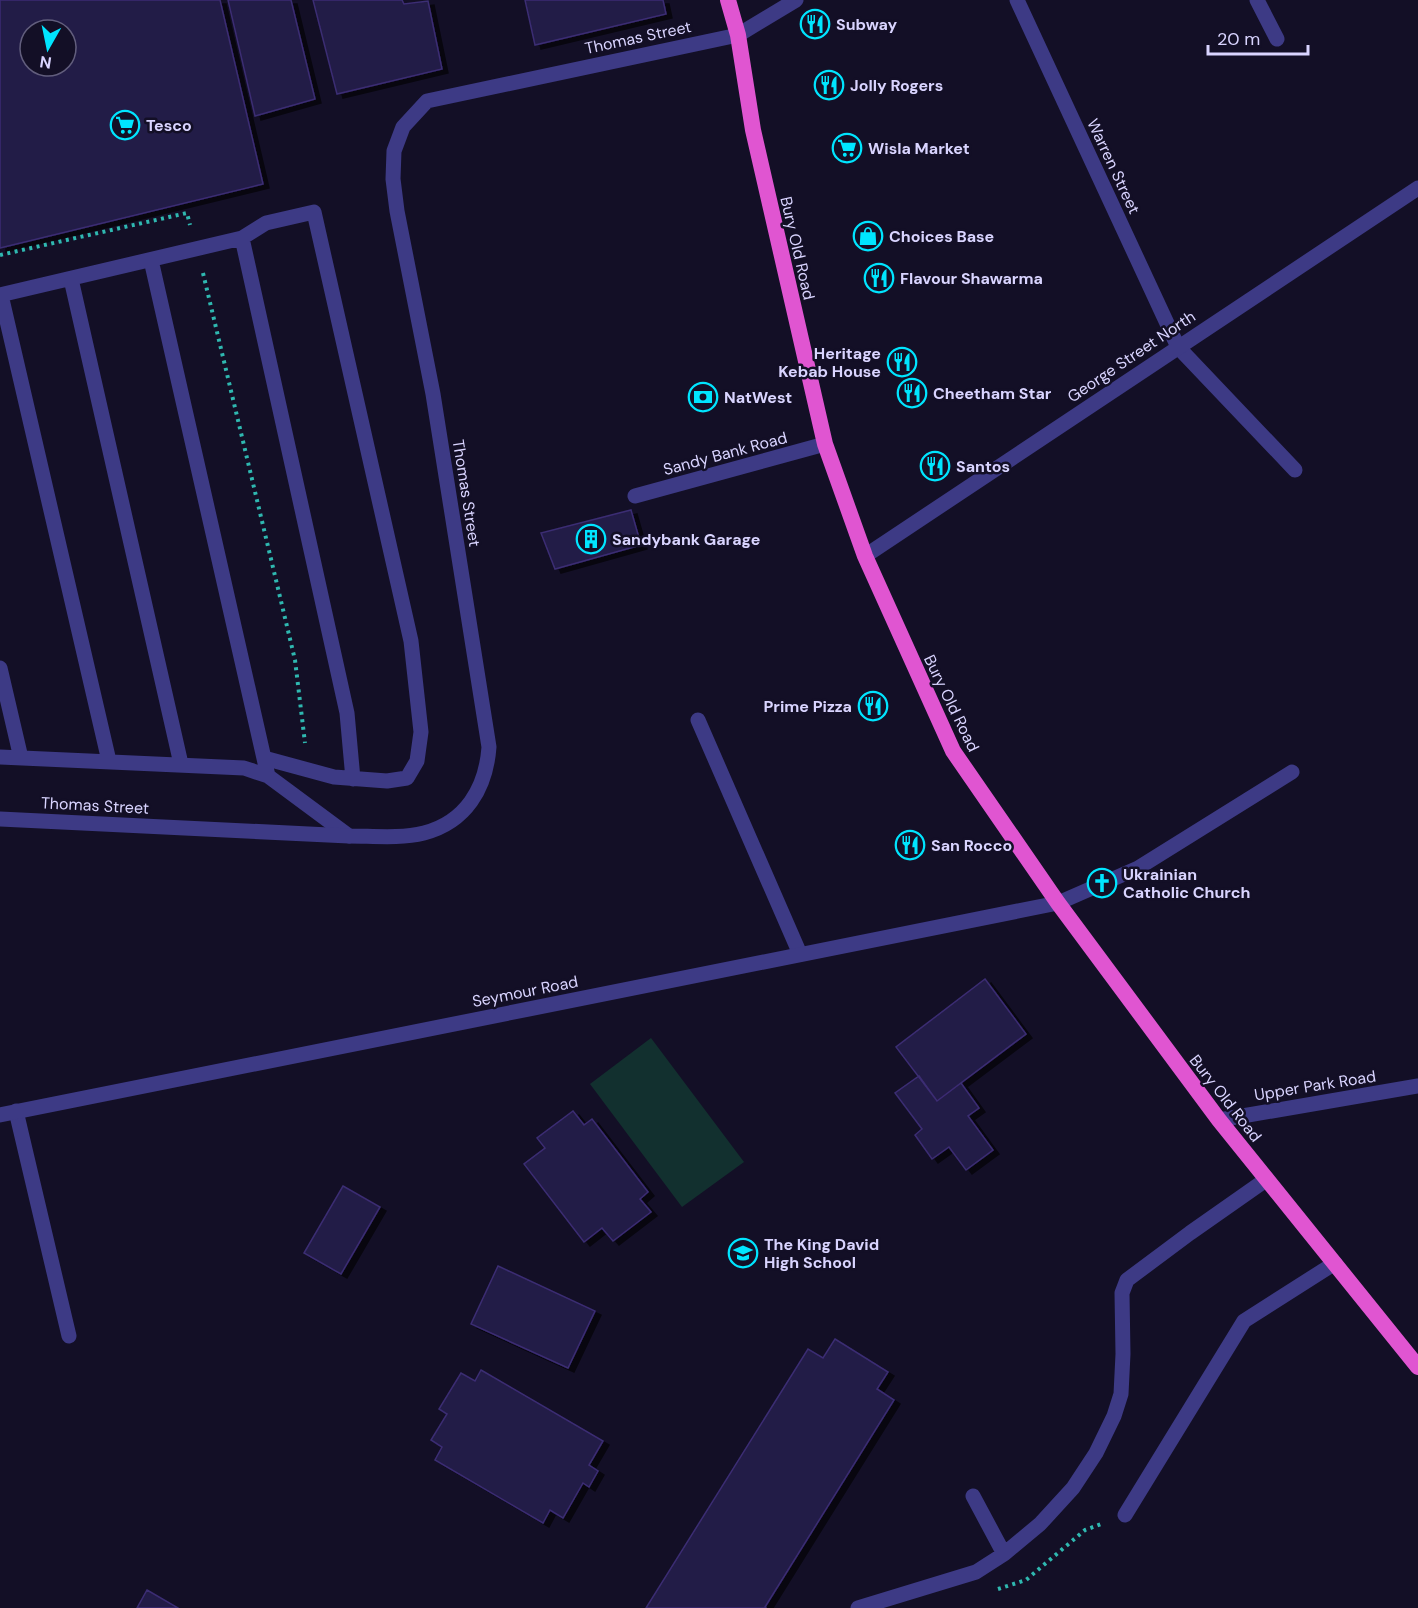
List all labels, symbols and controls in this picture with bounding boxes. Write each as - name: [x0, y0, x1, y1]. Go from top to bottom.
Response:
- restaurant icon: Subway: [799, 8, 831, 40]
- place label: Subway: [836, 14, 898, 35]
- street label: Thomas Street: [583, 16, 693, 59]
- north arrow: [18, 18, 78, 78]
- scale bar: [1208, 18, 1308, 56]
- text: 20 m: [1217, 27, 1260, 51]
- text: N: [38, 51, 53, 74]
- restaurant icon: Jolly Rogers: [813, 69, 845, 101]
- place label: Jolly Rogers: [850, 75, 943, 96]
- supermarket icon: Tesco: [109, 109, 141, 141]
- place label: Tesco: [146, 115, 192, 136]
- street label: Warren Street: [1082, 115, 1145, 217]
- supermarket icon: Wisla Market: [831, 132, 863, 164]
- place label: Wisla Market: [868, 138, 970, 159]
- street label: Bury Old Road: [775, 194, 820, 302]
- shop icon: Choices Base: [852, 220, 884, 252]
- place label: Choices Base: [889, 226, 994, 247]
- restaurant icon: Flavour Shawarma: [863, 262, 895, 294]
- place label: Flavour Shawarma: [900, 268, 1043, 289]
- street label: George Street North: [1063, 306, 1199, 407]
- place label: Heritage Kebab House: [778, 343, 881, 382]
- restaurant icon: Heritage Kebab House: [886, 346, 918, 378]
- restaurant icon: Cheetham Star: [896, 377, 928, 409]
- bank icon: NatWest: [687, 381, 719, 413]
- place label: Cheetham Star: [933, 383, 1052, 404]
- place label: NatWest: [724, 387, 792, 408]
- street label: Sandy Bank Road: [661, 427, 789, 480]
- street label: Thomas Street: [448, 438, 485, 548]
- restaurant icon: Santos: [919, 450, 951, 482]
- place label: Santos: [956, 456, 1010, 477]
- building icon: Sandybank Garage: [575, 523, 607, 555]
- place label: Sandybank Garage: [612, 529, 760, 550]
- street label: Bury Old Road: [919, 651, 984, 755]
- restaurant icon: Prime Pizza: [857, 690, 889, 722]
- place label: Prime Pizza: [764, 696, 852, 717]
- street label: Thomas Street: [40, 792, 150, 819]
- restaurant icon: San Rocco: [894, 829, 926, 861]
- place label: San Rocco: [931, 835, 1012, 856]
- place label: Ukrainian Catholic Church: [1123, 864, 1250, 903]
- church icon: Ukrainian Catholic Church: [1086, 867, 1118, 899]
- street label: Seymour Road: [470, 971, 580, 1012]
- street label: Bury Old Road: [1185, 1050, 1266, 1146]
- street label: Upper Park Road: [1253, 1066, 1377, 1105]
- place label: The King David High School: [764, 1234, 879, 1273]
- school or university icon: The King David High School: [727, 1237, 759, 1269]

